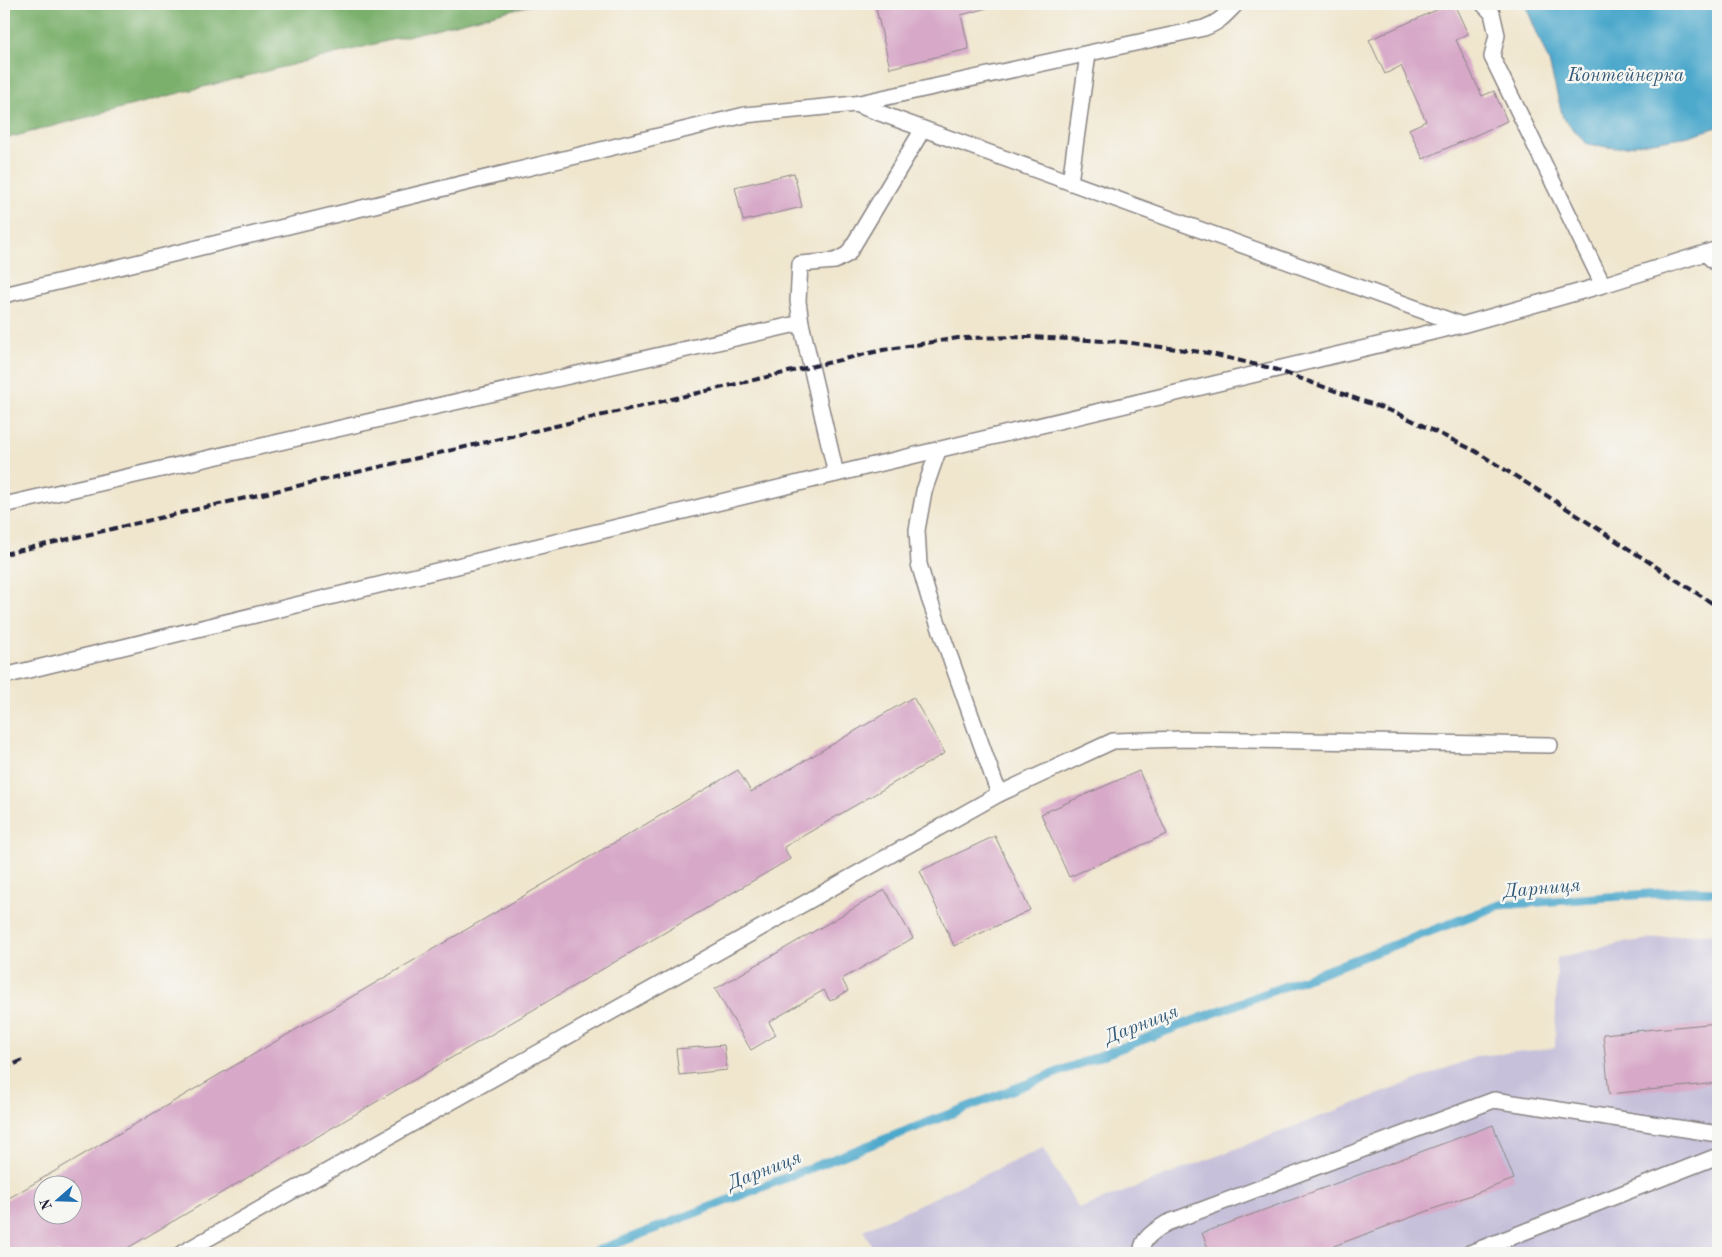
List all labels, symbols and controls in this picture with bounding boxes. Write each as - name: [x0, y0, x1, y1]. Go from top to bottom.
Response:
- water label: Контейнерка: [1567, 67, 1684, 86]
- water label: Дарниця: [1500, 877, 1582, 903]
- water label: Дарниця: [1100, 1003, 1181, 1049]
- water label: Дарниця: [723, 1149, 804, 1195]
- north arrow: [32, 1174, 82, 1224]
- text: N: [38, 1196, 55, 1212]

